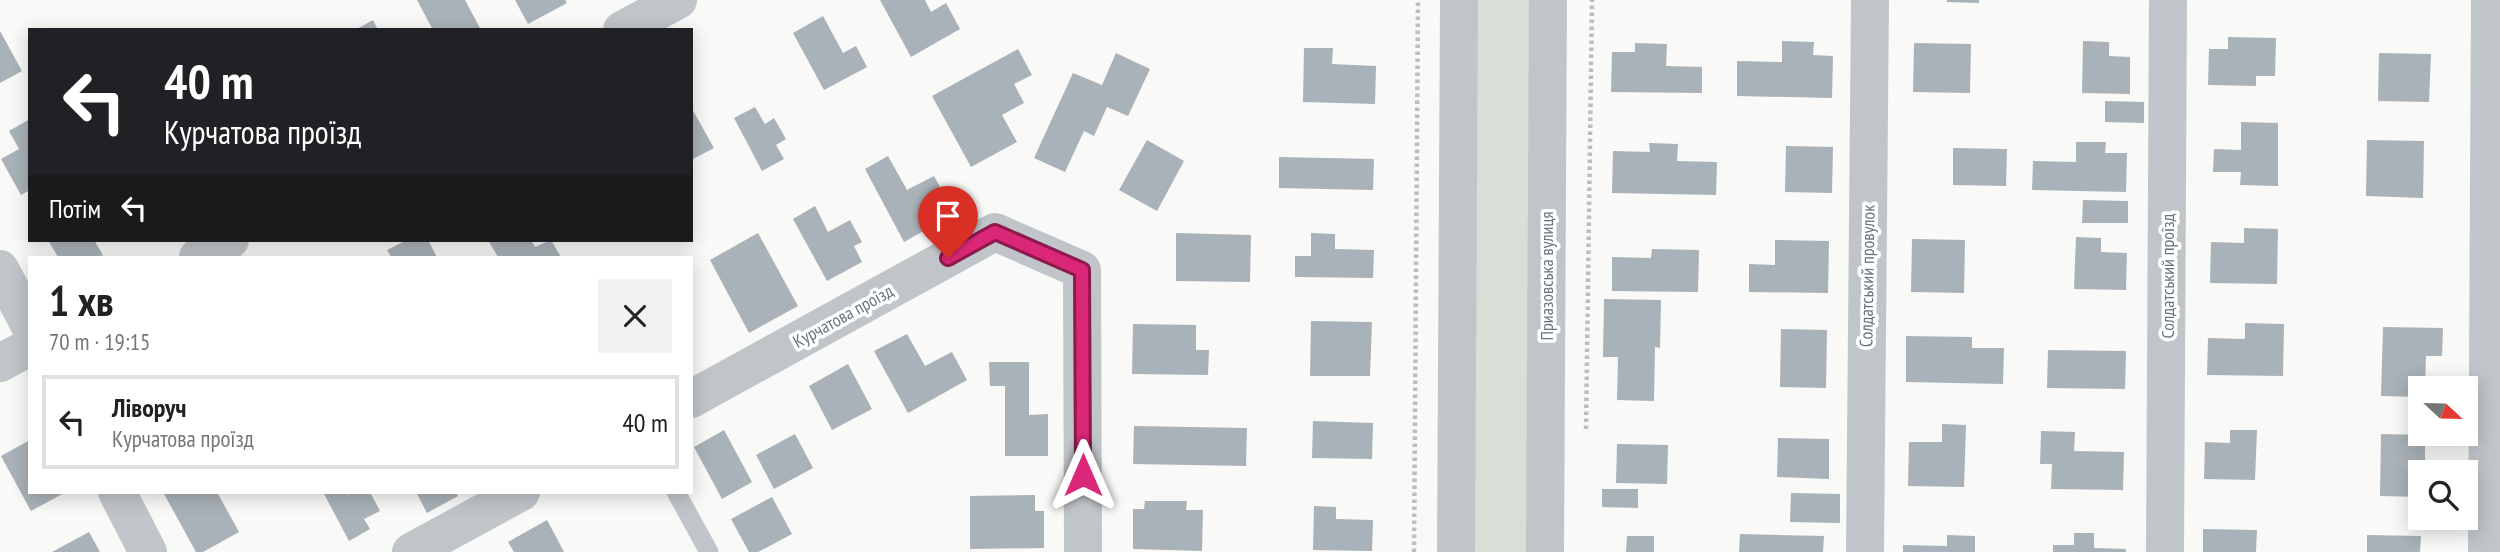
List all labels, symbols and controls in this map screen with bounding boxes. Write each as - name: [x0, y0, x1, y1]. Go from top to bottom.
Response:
- text: 40 m: [164, 49, 253, 113]
- icon: left: [49, 56, 140, 147]
- text: Курчатова проїзд: [164, 111, 361, 153]
- pin: [918, 186, 978, 258]
- icon: left: [115, 189, 153, 227]
- text: Потім: [49, 192, 101, 225]
- icon: arrive: [929, 197, 967, 235]
- street label: Солдатський провулок: [1854, 205, 1880, 347]
- street label: Приазовська вулиця: [1535, 212, 1558, 340]
- street label: Солдатський проїзд: [2156, 213, 2179, 339]
- text: 1 хв: [49, 273, 114, 328]
- button: close: [598, 279, 672, 353]
- street label: Курчатова проїзд: [789, 279, 897, 353]
- text: 70 m · 19:15: [49, 327, 150, 356]
- north arrow: [2408, 376, 2478, 446]
- map controls: [2408, 376, 2478, 530]
- text: Ліворуч: [112, 391, 186, 424]
- icon: left: [53, 403, 91, 441]
- text: 40 m: [622, 406, 668, 439]
- text: Курчатова проїзд: [112, 424, 254, 453]
- position arrow: [1046, 438, 1120, 512]
- button: search: [2408, 460, 2478, 530]

